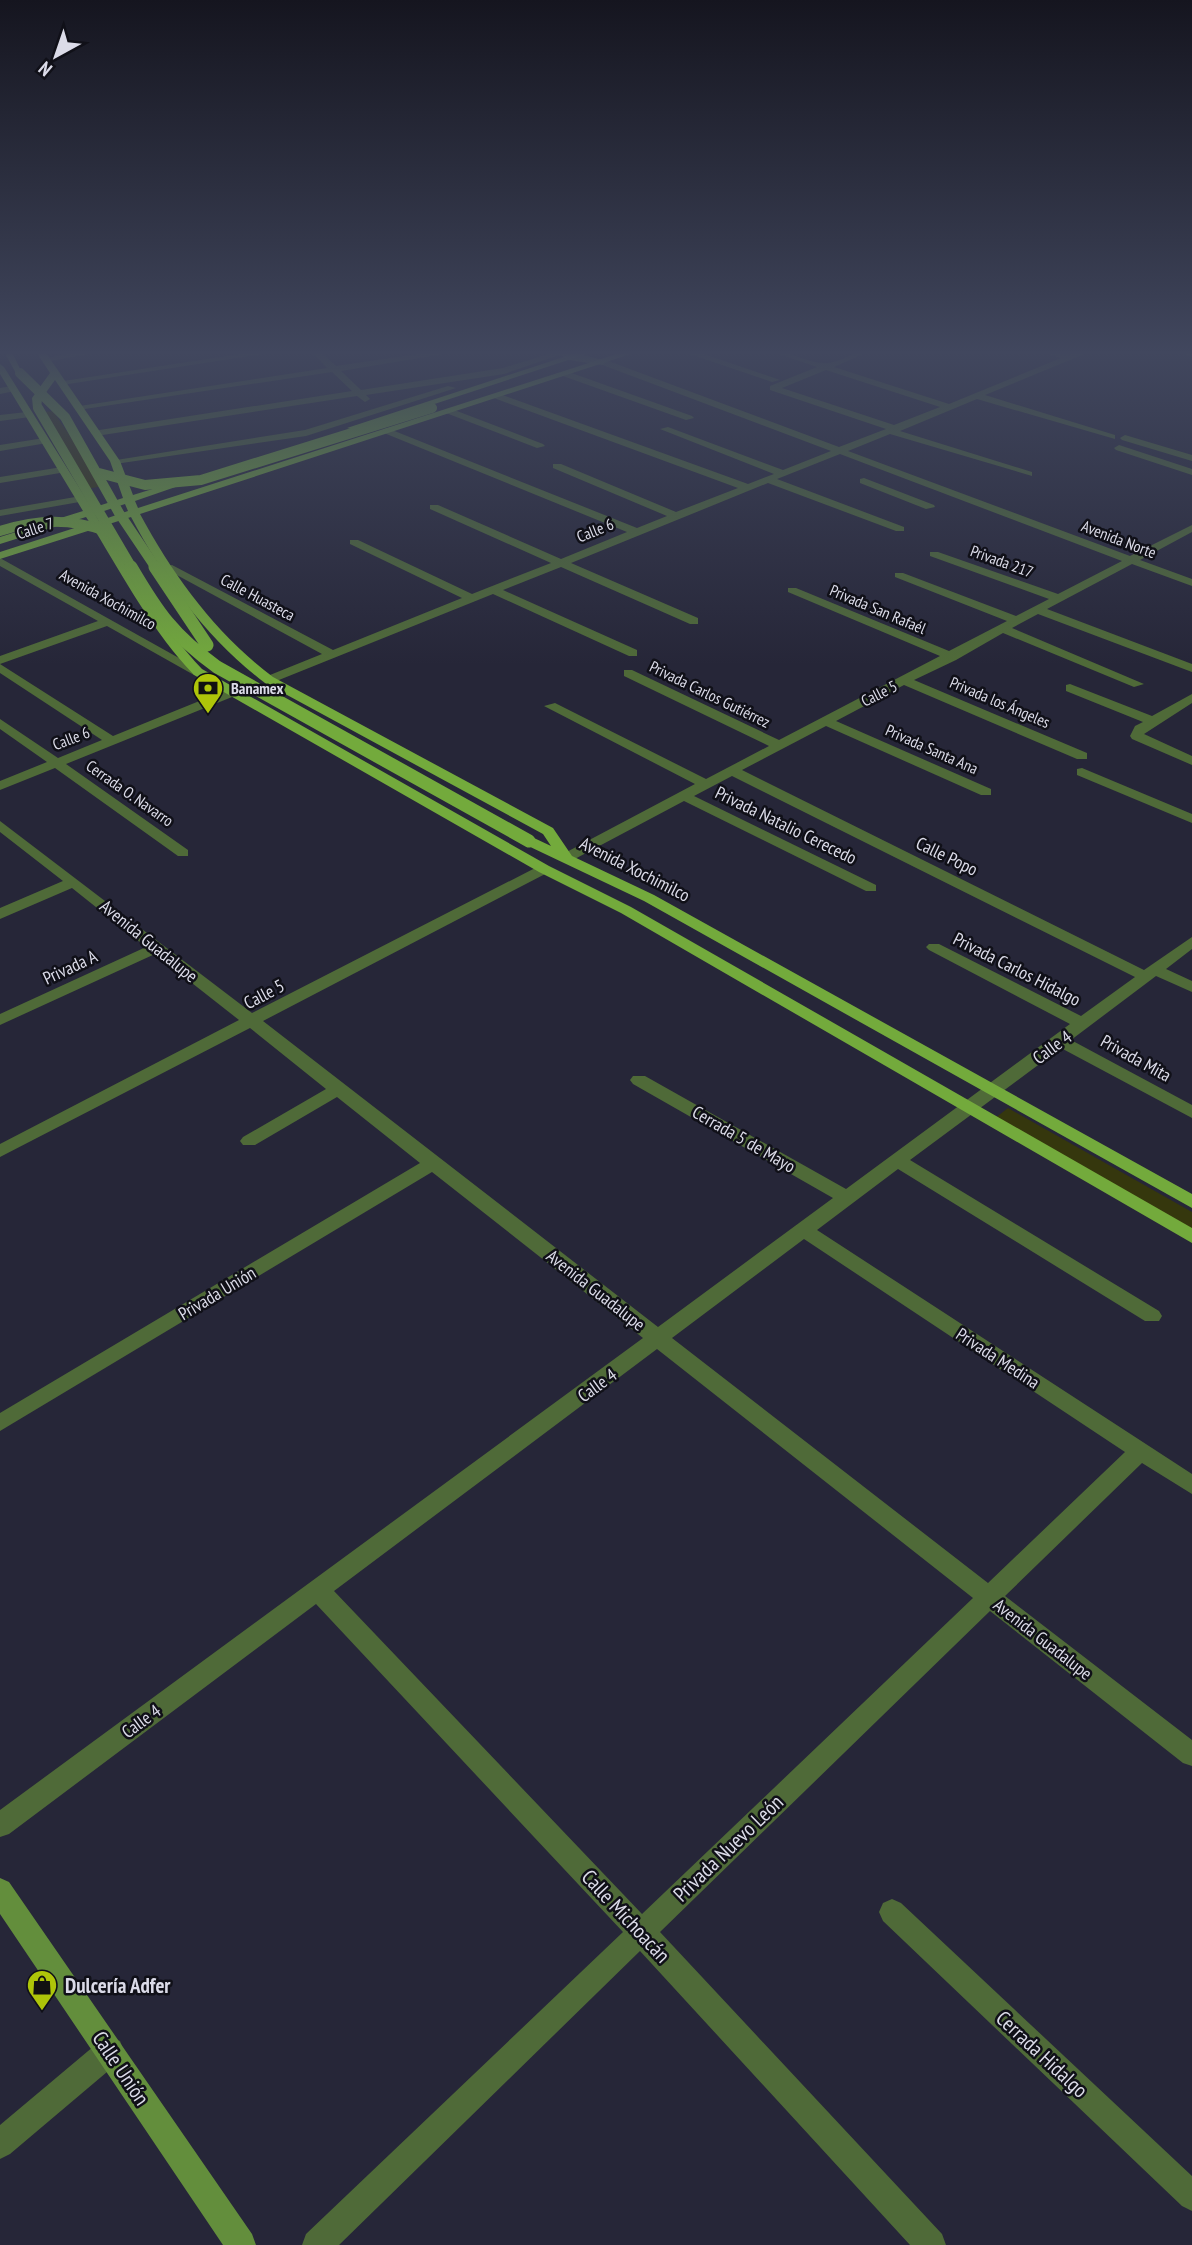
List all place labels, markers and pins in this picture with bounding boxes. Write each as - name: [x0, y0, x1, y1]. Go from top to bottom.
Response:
- bank icon: Banamex: [191, 671, 225, 715]
- place label: Banamex: [231, 678, 283, 698]
- shop icon: Dulcería Adfer: [25, 1968, 59, 2012]
- place label: Dulcería Adfer: [65, 1972, 171, 1999]

